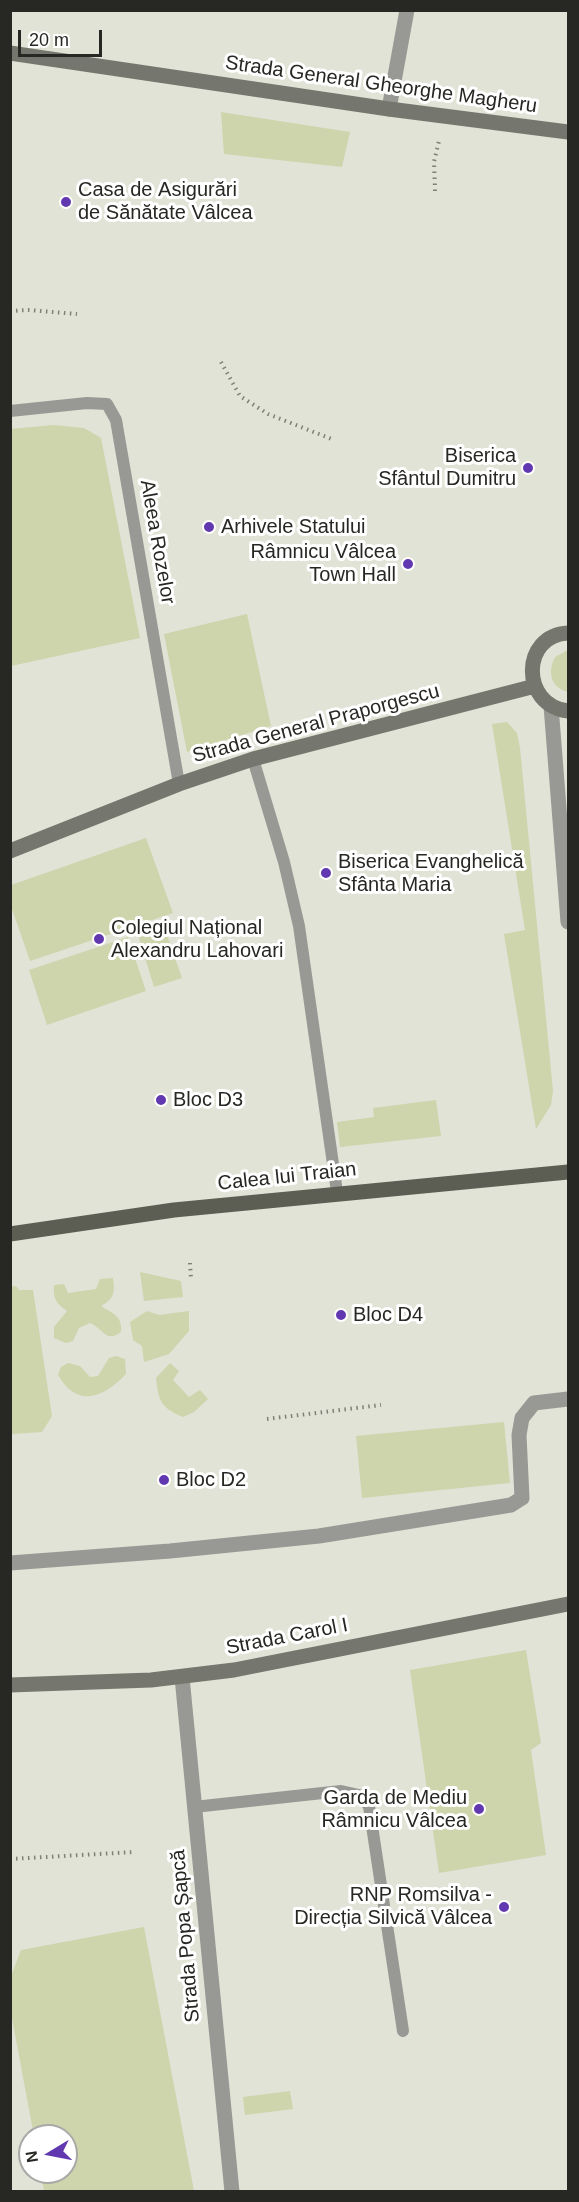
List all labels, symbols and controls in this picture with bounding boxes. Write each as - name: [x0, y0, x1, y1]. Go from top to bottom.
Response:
- scale bar: [21, 18, 105, 56]
- text: 20 m: [29, 30, 69, 50]
- street label: Strada General Gheorghe Magheru: [224, 51, 538, 119]
- place label: Casa de Asigurări de Sănătate Vâlcea: [78, 178, 253, 225]
- marker: Casa de Asigurări de Sănătate Vâlcea: [59, 195, 73, 209]
- place label: Biserica Sfântul Dumitru: [378, 444, 516, 491]
- marker: Biserica Sfântul Dumitru: [521, 461, 535, 475]
- street label: Aleea Rozelor: [134, 478, 180, 606]
- place label: Arhivele Statului: [221, 515, 366, 539]
- marker: Arhivele Statului: [202, 520, 216, 534]
- place label: Râmnicu Vâlcea Town Hall: [250, 540, 396, 587]
- marker: Râmnicu Vâlcea Town Hall: [401, 557, 415, 571]
- street label: Strada General Praporgescu: [190, 679, 442, 769]
- place label: Biserica Evanghelică Sfânta Maria: [338, 850, 524, 897]
- marker: Biserica Evanghelică Sfânta Maria: [319, 866, 333, 880]
- place label: Colegiul Național Alexandru Lahovari: [111, 916, 283, 963]
- marker: Colegiul Național Alexandru Lahovari: [92, 932, 106, 946]
- place label: Bloc D3: [173, 1088, 243, 1112]
- marker: Bloc D3: [154, 1093, 168, 1107]
- street label: Calea lui Traian: [216, 1158, 358, 1196]
- place label: Bloc D4: [353, 1303, 423, 1327]
- marker: Bloc D4: [334, 1308, 348, 1322]
- place label: Bloc D2: [176, 1468, 246, 1492]
- marker: Bloc D2: [157, 1473, 171, 1487]
- street label: Strada Carol I: [224, 1613, 350, 1661]
- place label: Garda de Mediu Râmnicu Vâlcea: [321, 1786, 467, 1833]
- marker: Garda de Mediu Râmnicu Vâlcea: [472, 1802, 486, 1816]
- street label: Strada Popa Șapcă: [166, 1849, 206, 2023]
- place label: RNP Romsilva - Direcția Silvică Vâlcea: [294, 1883, 492, 1930]
- marker: RNP Romsilva - Direcția Silvică Vâlcea: [497, 1900, 511, 1914]
- north arrow: [18, 2124, 78, 2184]
- text: N: [22, 2150, 41, 2164]

